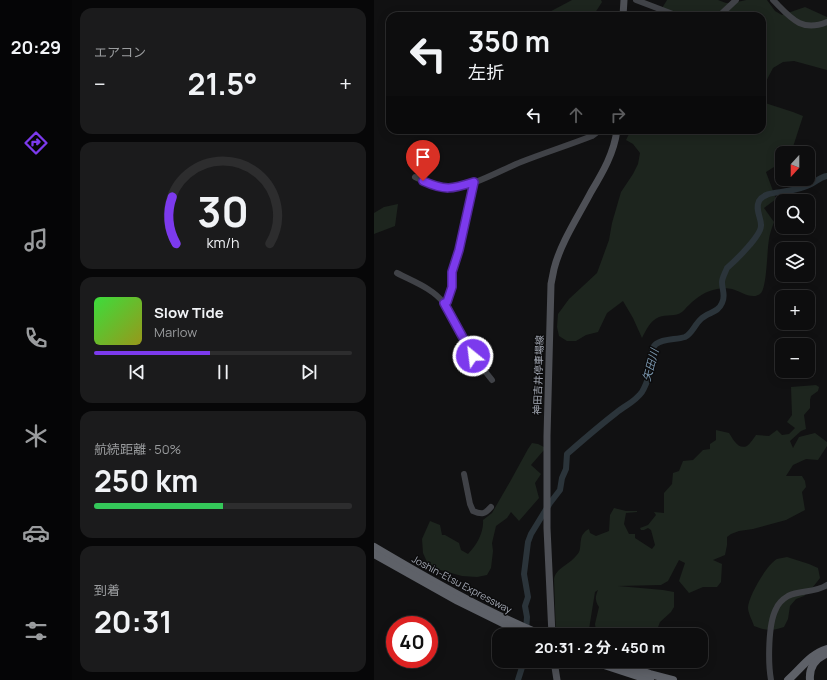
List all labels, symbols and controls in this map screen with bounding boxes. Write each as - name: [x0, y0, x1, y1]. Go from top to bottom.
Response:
- text: 350 m: [468, 22, 550, 60]
- icon: left: [402, 28, 454, 80]
- text: 20:29: [11, 35, 61, 59]
- text: エアコン: [94, 43, 146, 61]
- text: 左折: [468, 60, 504, 84]
- text: 21.5°: [188, 63, 258, 104]
- text: −: [94, 69, 106, 99]
- text: +: [339, 69, 352, 99]
- icon: left: [523, 104, 545, 126]
- icon: ahead: [565, 104, 587, 126]
- icon: right: [607, 104, 629, 126]
- icon: directions: [22, 129, 50, 157]
- pin: [406, 140, 440, 181]
- icon: arrive: [412, 146, 434, 168]
- north arrow: [775, 146, 815, 186]
- map controls: [775, 146, 815, 378]
- text: 30: [197, 182, 249, 238]
- button: search: [775, 194, 815, 234]
- icon: music: [22, 226, 50, 254]
- text: km/h: [206, 232, 240, 251]
- button: layers: [775, 242, 815, 282]
- button: +: [775, 290, 815, 330]
- text: Slow Tide: [154, 302, 224, 323]
- text: Marlow: [154, 323, 197, 341]
- icon: phone: [22, 324, 50, 352]
- position arrow: [452, 335, 494, 377]
- street label: 神田吉井停車場線: [530, 335, 546, 415]
- button: −: [775, 338, 815, 378]
- water label: 矢田川: [638, 346, 662, 383]
- icon: previous: [126, 361, 148, 383]
- icon: pause: [212, 361, 234, 383]
- icon: next: [298, 361, 320, 383]
- icon: climate: [22, 422, 50, 450]
- text: 航続距離 · 50%: [94, 440, 181, 458]
- text: 250 km: [94, 460, 198, 501]
- icon: car: [22, 519, 50, 547]
- street label: Joshin-Etsu Expressway: [409, 552, 515, 617]
- text: 到着: [94, 581, 120, 599]
- text: 20:31: [94, 601, 172, 642]
- speed limit sign: 40: [386, 616, 438, 668]
- icon: filters: [22, 617, 50, 645]
- text: 20:31 · 2 分 · 450 m: [535, 637, 665, 658]

